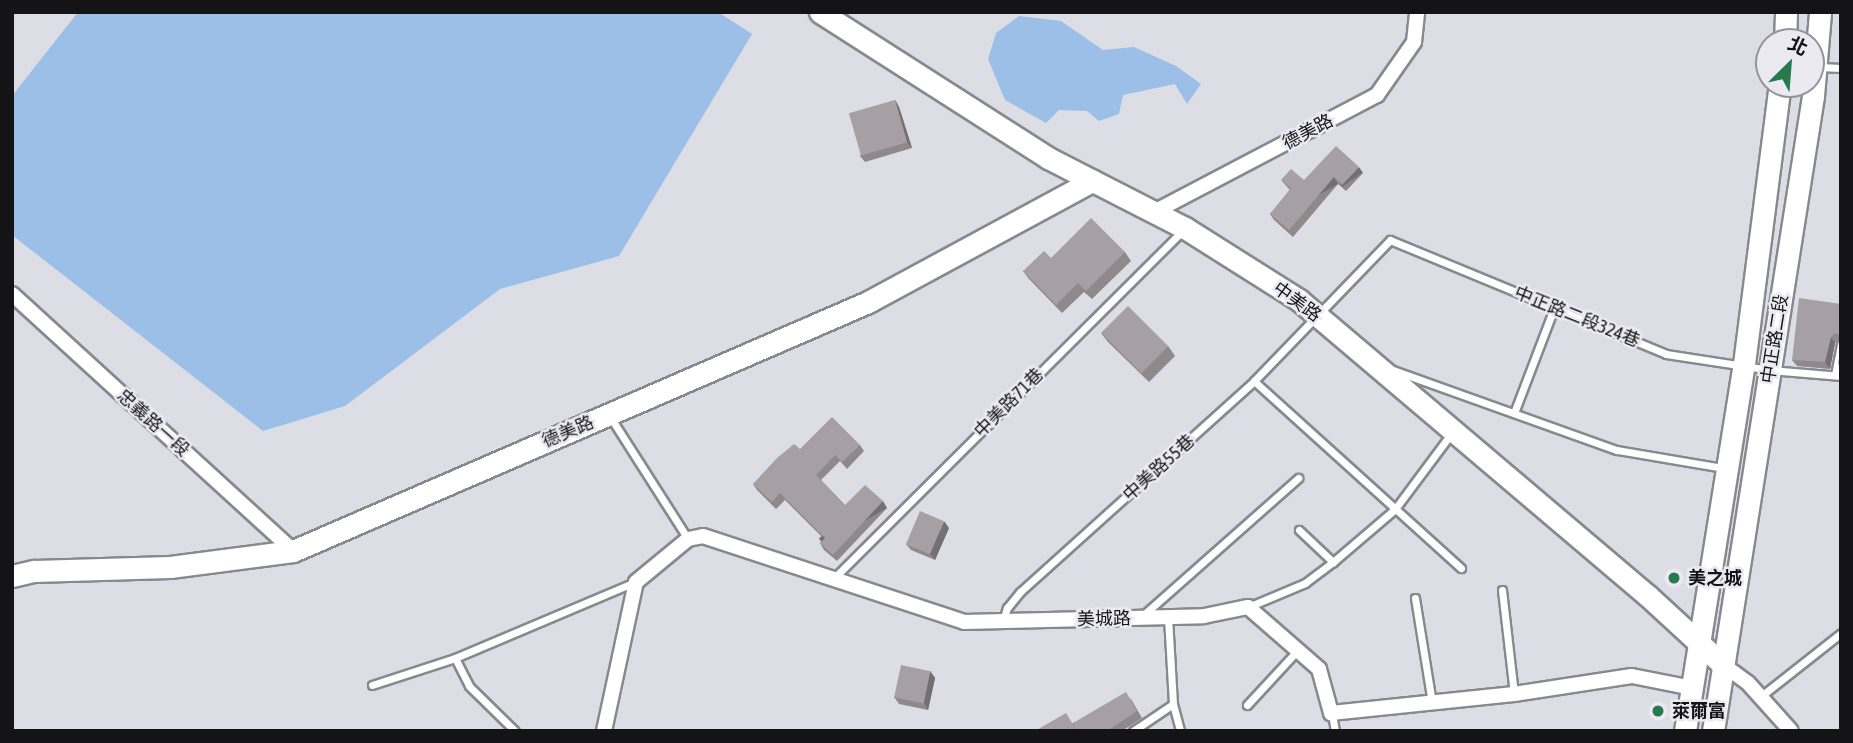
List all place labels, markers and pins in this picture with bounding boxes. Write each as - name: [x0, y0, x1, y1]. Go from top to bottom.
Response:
- place label: 美之城: [1688, 567, 1742, 589]
- marker: 美之城: [1666, 570, 1682, 586]
- place label: 萊爾富: [1672, 700, 1726, 722]
- marker: 萊爾富: [1650, 703, 1666, 719]

